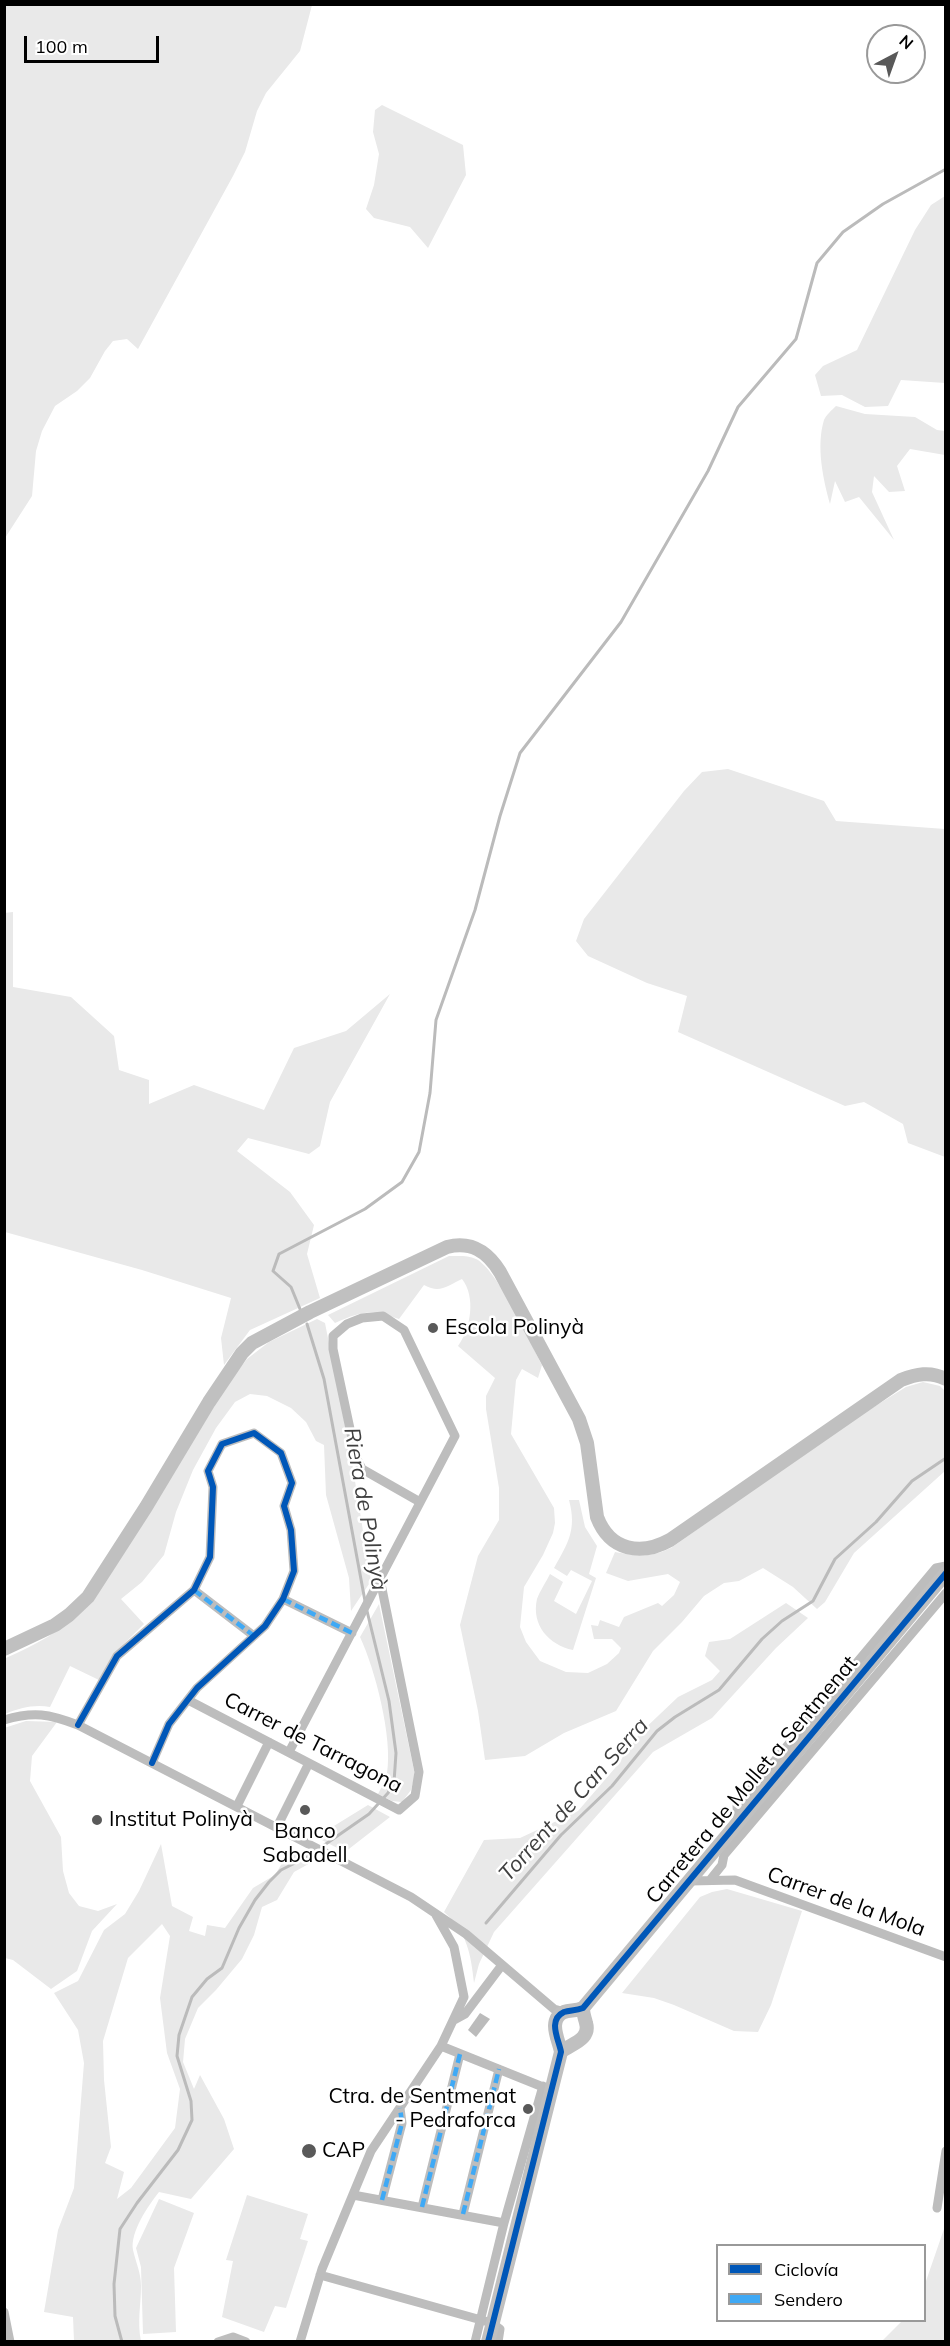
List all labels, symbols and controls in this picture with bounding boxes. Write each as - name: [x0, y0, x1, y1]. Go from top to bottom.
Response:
- scale bar: [27, 24, 162, 62]
- north arrow: [866, 24, 926, 84]
- text: N: [895, 30, 918, 53]
- text: 100 m: [35, 35, 88, 58]
- place label: Escola Polinyà: [445, 1315, 584, 1341]
- marker: Escola Polinyà: [426, 1321, 440, 1335]
- water label: Riera de Polinyà: [338, 1426, 392, 1592]
- street label: Carretera de Mollet a Sentmenat: [641, 1651, 863, 1909]
- street label: Carrer de Tarragona: [220, 1687, 406, 1799]
- water label: Torrent de Can Serra: [494, 1713, 654, 1887]
- marker: Banco Sabadell: [298, 1803, 312, 1817]
- place label: Institut Polinyà: [109, 1807, 253, 1833]
- marker: Institut Polinyà: [90, 1813, 104, 1827]
- place label: Banco Sabadell: [263, 1819, 347, 1869]
- street label: Carrer de la Mola: [763, 1862, 929, 1942]
- place label: Ctra. de Sentmenat - Pedraforca: [328, 2084, 516, 2134]
- marker: Ctra. de Sentmenat - Pedraforca: [521, 2102, 535, 2116]
- place label: CAP: [322, 2138, 365, 2164]
- marker: CAP: [300, 2142, 318, 2160]
- legend: [716, 2244, 926, 2322]
- text: Ciclovía: [774, 2258, 839, 2281]
- text: Sendero: [774, 2288, 843, 2311]

